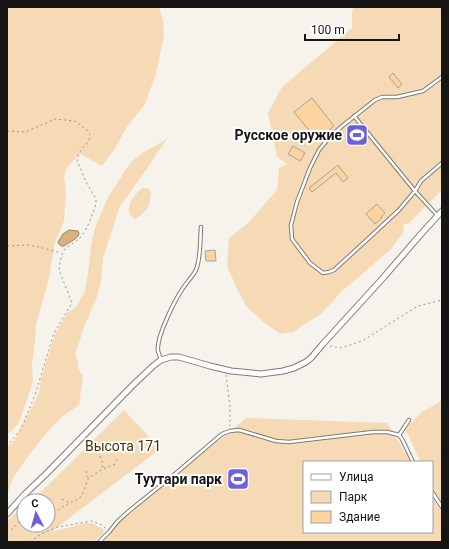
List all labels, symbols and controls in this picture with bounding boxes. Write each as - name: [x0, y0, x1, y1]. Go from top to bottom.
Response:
- scale bar: [305, 16, 399, 42]
- text: 100 m: [311, 23, 345, 37]
- sports icon: Русское оружие: [344, 122, 370, 148]
- place label: Русское оружие: [235, 127, 342, 143]
- park label: Высота 171: [85, 438, 161, 454]
- legend: [303, 461, 433, 533]
- sports icon: Туутари парк: [225, 466, 251, 492]
- text: Улица: [339, 470, 374, 484]
- place label: Туутари парк: [135, 471, 222, 487]
- text: Парк: [339, 490, 368, 504]
- north arrow: [16, 493, 56, 533]
- text: С: [31, 497, 39, 510]
- text: Здание: [339, 510, 380, 524]

